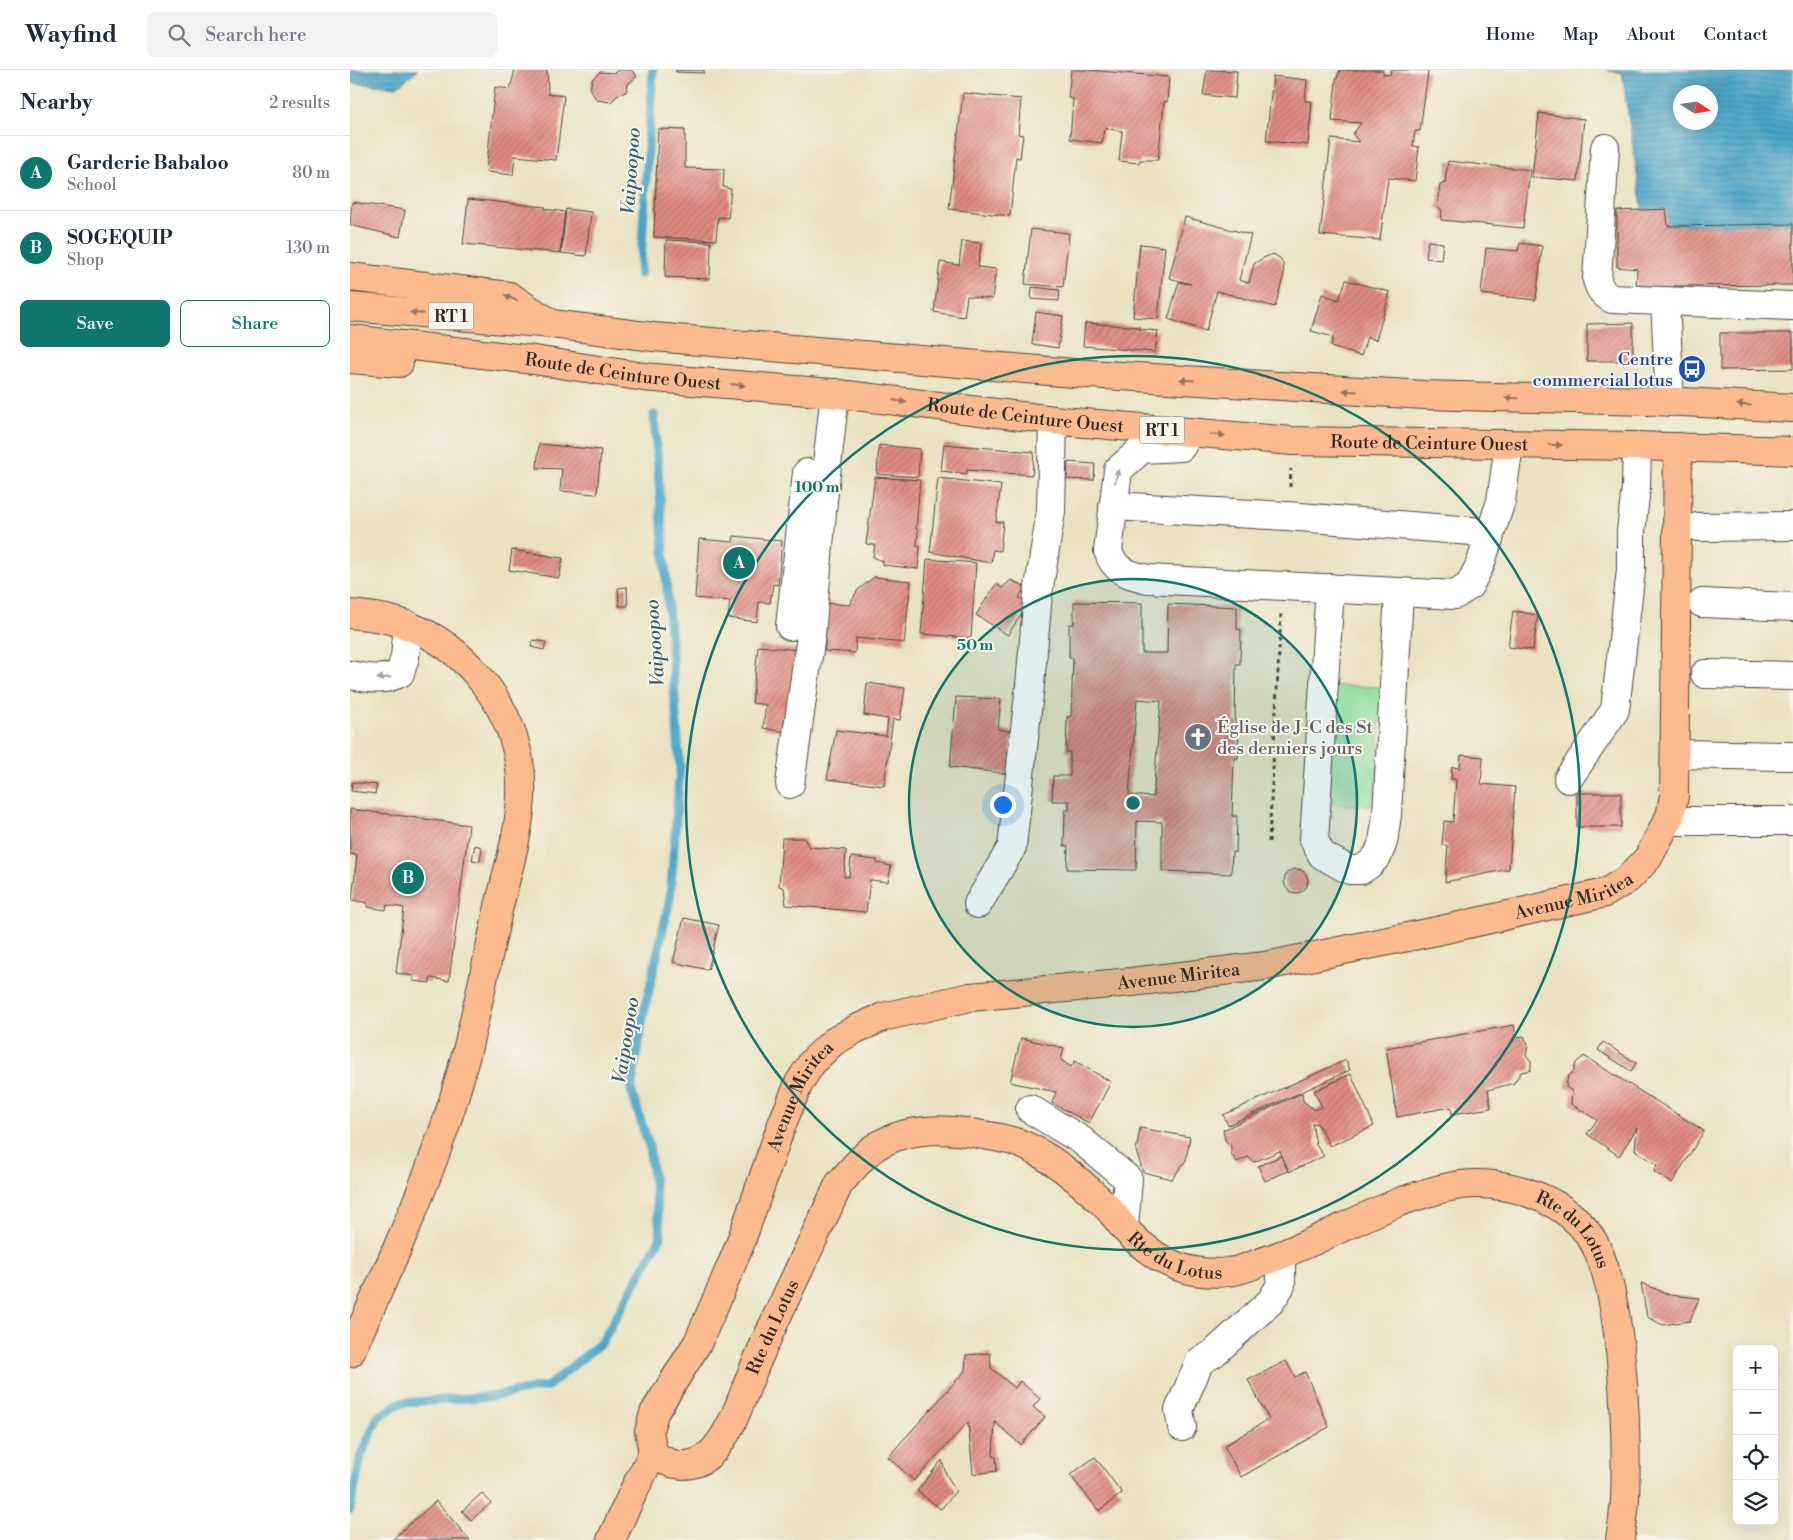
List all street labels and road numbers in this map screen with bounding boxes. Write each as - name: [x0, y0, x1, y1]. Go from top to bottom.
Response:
- road number: RT 1: [428, 302, 474, 330]
- street label: Route de Ceinture Ouest: [524, 348, 723, 396]
- street label: Route de Ceinture Ouest: [926, 394, 1125, 438]
- road number: RT 1: [1140, 416, 1184, 444]
- street label: Route de Ceinture Ouest: [1330, 431, 1529, 456]
- street label: Avenue Miritea: [1512, 867, 1638, 925]
- street label: Avenue Miritea: [1115, 958, 1242, 995]
- street label: Avenue Miritea: [762, 1036, 839, 1156]
- street label: Rte du Lotus: [1532, 1186, 1615, 1272]
- street label: Rte du Lotus: [1123, 1227, 1223, 1285]
- street label: Rte du Lotus: [742, 1276, 805, 1378]

